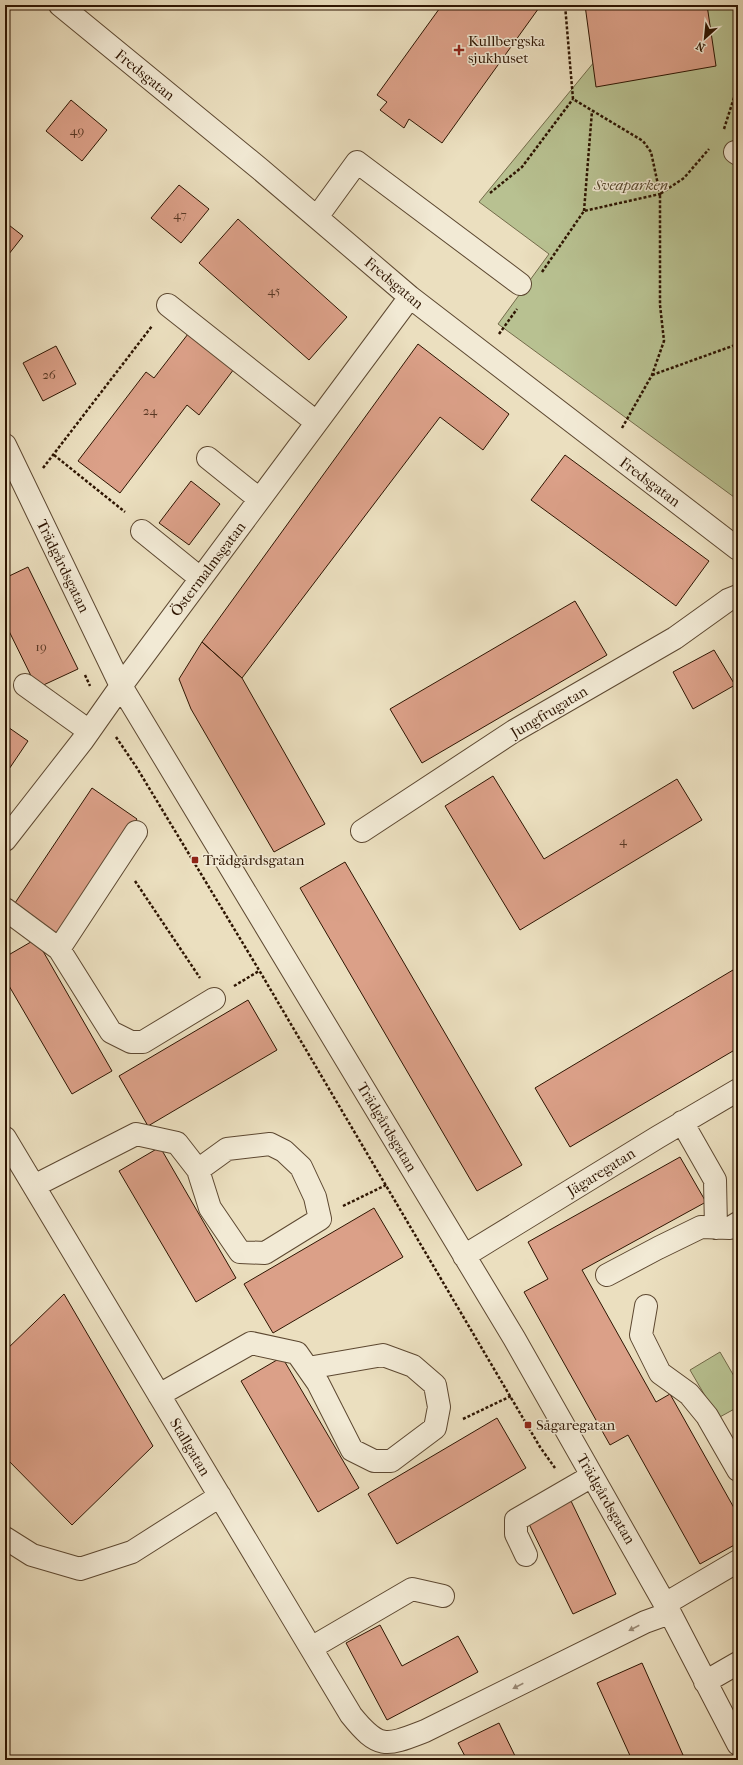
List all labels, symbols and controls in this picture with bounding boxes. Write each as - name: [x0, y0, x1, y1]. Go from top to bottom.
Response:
- north arrow: [685, 18, 725, 58]
- place label: Kullbergska sjukhuset: [468, 32, 546, 67]
- text: N: [693, 38, 707, 54]
- marker: Kullbergska sjukhuset: [453, 44, 465, 56]
- street label: Fredsgatan: [112, 46, 179, 105]
- house number: 49: [70, 123, 84, 138]
- park label: Sveaparken: [593, 176, 668, 194]
- house number: 47: [173, 207, 187, 222]
- street label: Fredsgatan: [361, 253, 427, 313]
- house number: 45: [268, 283, 281, 298]
- house number: 26: [42, 367, 57, 382]
- house number: 24: [143, 403, 158, 418]
- street label: Fredsgatan: [616, 453, 684, 511]
- street label: Trädgårdsgatan: [33, 516, 93, 616]
- street label: Östermalmsgatan: [166, 518, 250, 620]
- house number: 19: [35, 639, 47, 654]
- street label: Jungfrugatan: [506, 682, 591, 743]
- house number: 4: [619, 833, 627, 848]
- place label: Trädgårdsgatan: [203, 851, 305, 869]
- marker: Trädgårdsgatan: [190, 855, 200, 865]
- street label: Trädgårdsgatan: [353, 1079, 421, 1175]
- street label: Jägaregatan: [563, 1144, 639, 1201]
- street label: Stallgatan: [166, 1415, 214, 1479]
- place label: Sågaregatan: [536, 1416, 616, 1434]
- marker: Sågaregatan: [523, 1420, 533, 1430]
- street label: Trädgårdsgatan: [573, 1451, 639, 1548]
- one-way arrow: [628, 1625, 640, 1631]
- one-way arrow: [512, 1683, 524, 1690]

